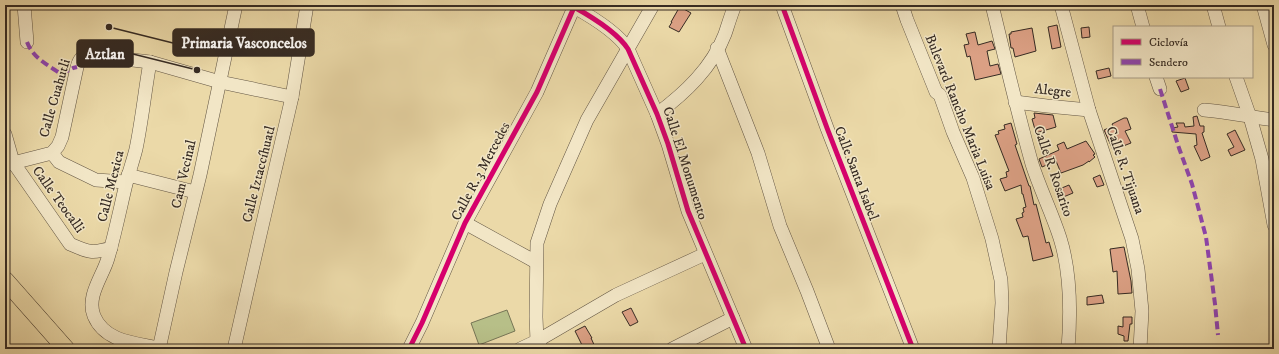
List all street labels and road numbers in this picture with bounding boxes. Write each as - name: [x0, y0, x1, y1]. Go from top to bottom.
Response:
- street label: Bulevard Rancho Maria Luisa: [921, 32, 1000, 193]
- street label: Calle Cuahutli: [35, 57, 75, 140]
- street label: Alegre: [1034, 80, 1072, 102]
- street label: Calle El Monumento: [658, 105, 712, 222]
- street label: Calle R. 3 Mercedes: [447, 119, 515, 224]
- street label: Calle Iztaccíhuatl: [238, 123, 280, 224]
- street label: Calle Santa Isabel: [830, 124, 883, 224]
- street label: Calle R. Rosarito: [1029, 124, 1077, 219]
- street label: Calle R. Tijuana: [1102, 124, 1148, 217]
- street label: Cam Vecinal: [167, 137, 201, 210]
- street label: Calle Mexica: [93, 148, 129, 224]
- street label: Calle Teocalli: [28, 163, 89, 237]

